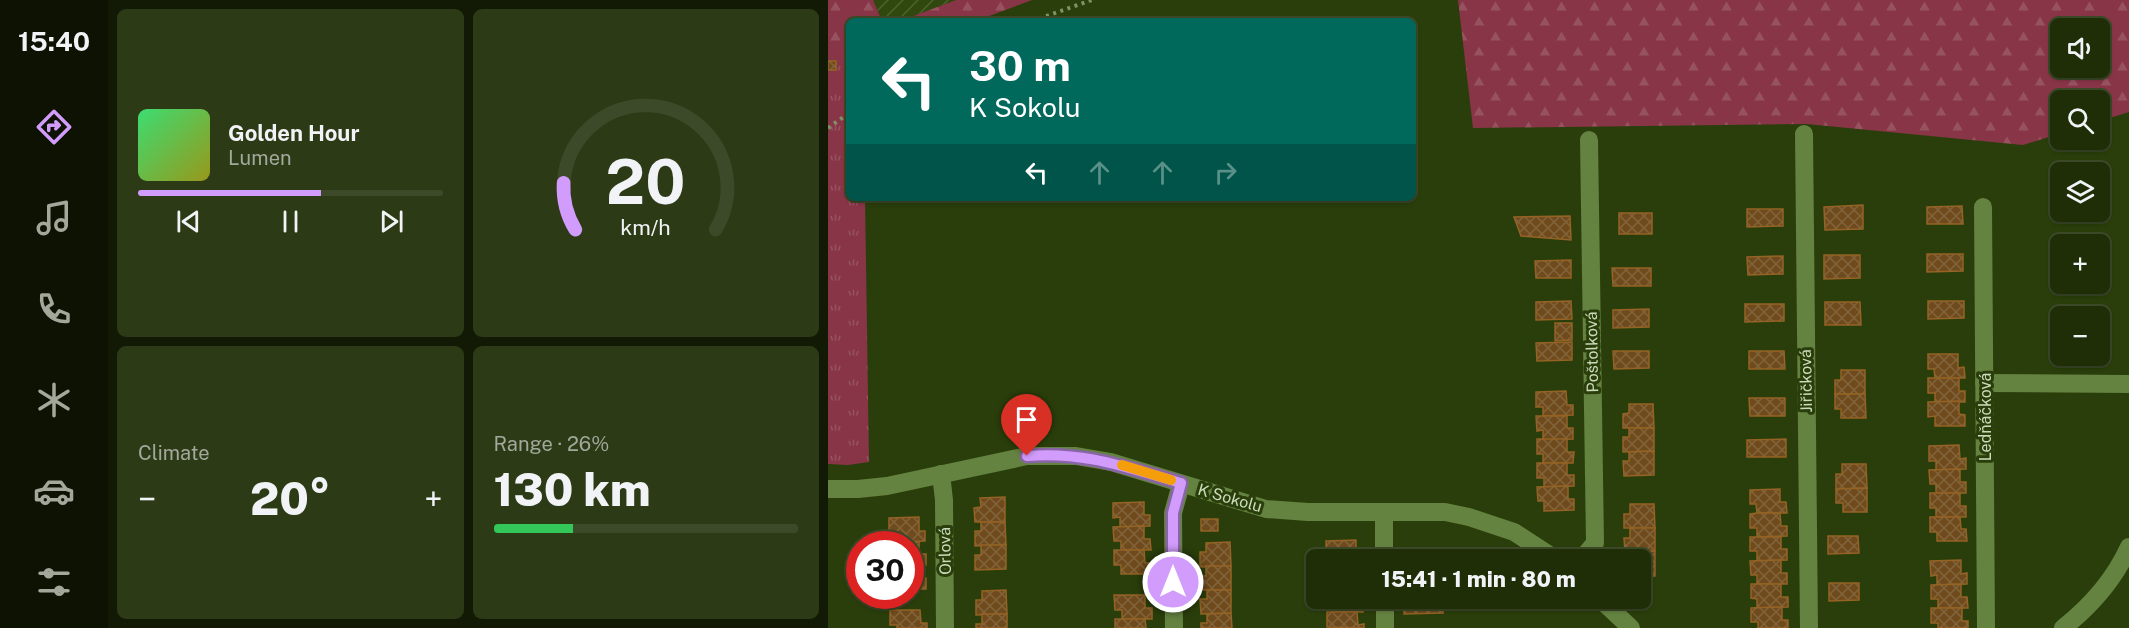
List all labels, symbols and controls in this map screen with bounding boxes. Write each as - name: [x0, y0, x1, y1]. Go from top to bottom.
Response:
- map controls: [2050, 18, 2110, 366]
- button: sound: [2050, 18, 2110, 78]
- text: 15:40: [18, 25, 90, 57]
- text: 30 m: [969, 41, 1071, 90]
- icon: left: [870, 42, 948, 120]
- button: search: [2050, 90, 2110, 150]
- text: K Sokolu: [969, 91, 1081, 123]
- icon: directions: [33, 106, 75, 148]
- text: Golden Hour: [228, 120, 359, 146]
- text: 20: [606, 145, 686, 218]
- text: Lumen: [228, 146, 292, 170]
- icon: left: [1020, 156, 1053, 189]
- icon: ahead: [1083, 156, 1116, 189]
- icon: ahead: [1146, 156, 1179, 189]
- icon: right: [1209, 156, 1242, 189]
- button: layers: [2050, 162, 2110, 222]
- icon: music: [33, 197, 75, 239]
- icon: previous: [172, 205, 205, 238]
- icon: pause: [274, 205, 307, 238]
- icon: next: [375, 205, 408, 238]
- text: km/h: [621, 216, 671, 241]
- button: +: [2050, 234, 2110, 294]
- icon: phone: [33, 288, 75, 330]
- button: −: [2050, 306, 2110, 366]
- street label: Poštolková: [1582, 311, 1602, 393]
- street label: Jiřičková: [1796, 349, 1816, 413]
- street label: Ledňáčková: [1976, 373, 1995, 461]
- icon: climate: [33, 379, 75, 421]
- pin: [1001, 394, 1052, 456]
- icon: arrive: [1010, 403, 1043, 436]
- text: Range · 26%: [494, 432, 609, 456]
- text: Climate: [138, 441, 210, 465]
- text: 130 km: [494, 463, 651, 516]
- icon: car: [33, 470, 75, 512]
- text: 20°: [250, 472, 331, 525]
- text: −: [138, 480, 156, 518]
- text: +: [424, 480, 442, 518]
- street label: K Sokolu: [1196, 480, 1264, 516]
- street label: Orlová: [935, 527, 955, 575]
- speed limit sign: 30: [846, 531, 924, 609]
- position arrow: [1141, 550, 1205, 614]
- icon: filters: [33, 561, 75, 603]
- text: 15:41 · 1 min · 80 m: [1381, 566, 1576, 592]

